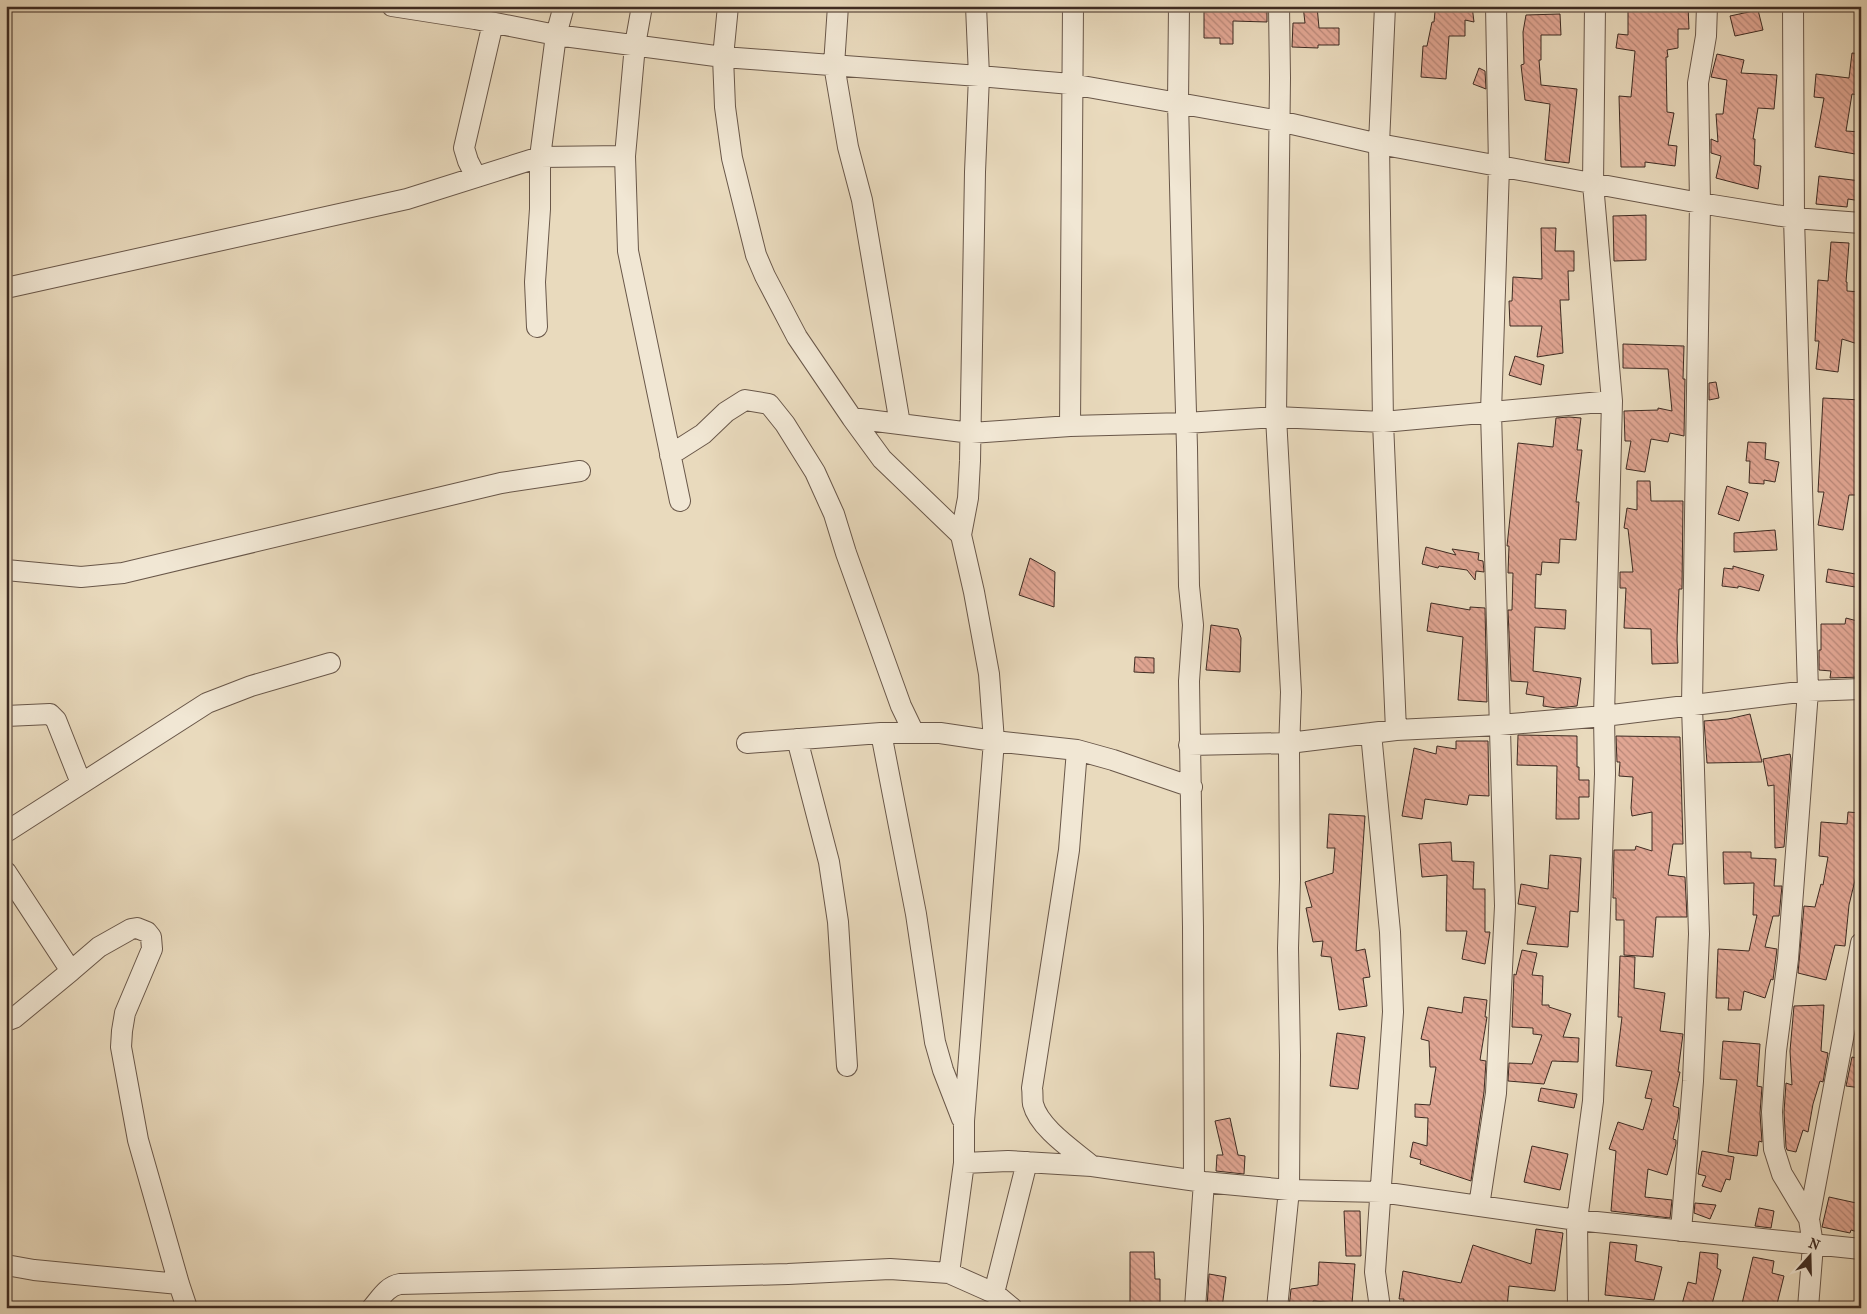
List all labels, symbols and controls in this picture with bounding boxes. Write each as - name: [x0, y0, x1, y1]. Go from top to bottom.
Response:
- north arrow: [1784, 1232, 1834, 1282]
- text: N: [1806, 1234, 1823, 1254]

